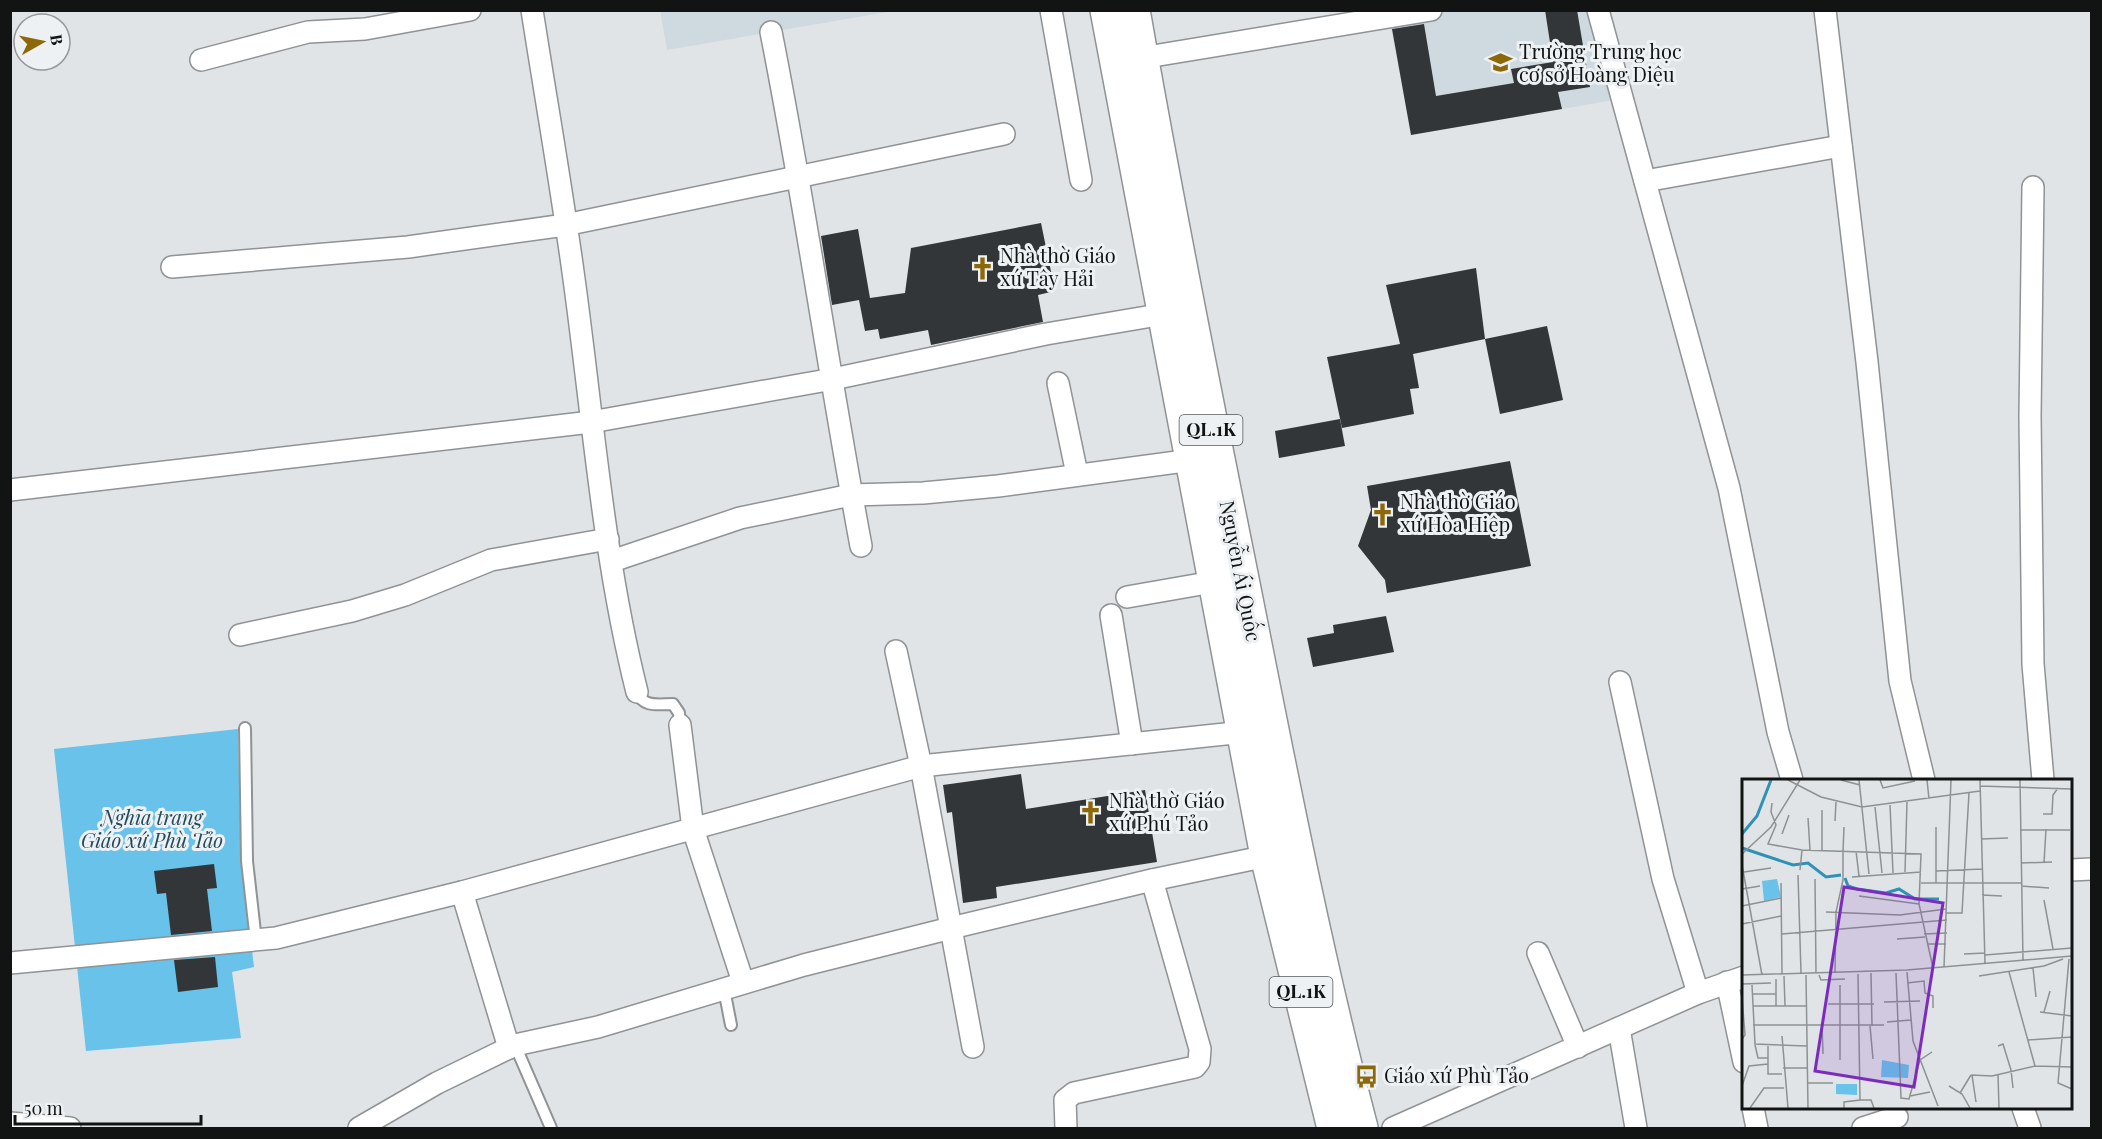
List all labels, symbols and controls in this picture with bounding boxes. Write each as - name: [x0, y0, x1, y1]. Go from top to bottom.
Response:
- north arrow: [12, 12, 72, 72]
- text: B: [46, 33, 69, 47]
- place label: Trường Trung học cơ sở Hoàng Diệu: [1519, 37, 1682, 87]
- school or university icon: Trường Trung học cơ sở Hoàng Diệu: [1488, 50, 1514, 76]
- place label: Nhà thờ Giáo xứ Tây Hải: [1000, 241, 1116, 291]
- church icon: Nhà thờ Giáo xứ Tây Hải: [969, 255, 995, 281]
- road number: QL.1K: [1180, 415, 1242, 445]
- place label: Nhà thờ Giáo xứ Hòa Hiệp: [1400, 487, 1516, 537]
- street label: Nguyễn Ái Quốc: [1215, 498, 1269, 644]
- church icon: Nhà thờ Giáo xứ Hòa Hiệp: [1369, 501, 1395, 527]
- inset map: [1742, 779, 2072, 1109]
- place label: Nhà thờ Giáo xứ Phú Tảo: [1109, 786, 1225, 836]
- church icon: Nhà thờ Giáo xứ Phú Tảo: [1078, 799, 1104, 825]
- park label: Nghĩa trang Giáo xứ Phù Tảo: [81, 803, 223, 853]
- road number: QL.1K: [1270, 977, 1332, 1007]
- place label: Giáo xứ Phù Tảo: [1384, 1061, 1529, 1088]
- bus stop icon: Giáo xứ Phù Tảo: [1353, 1063, 1379, 1089]
- scale bar: [15, 1088, 201, 1126]
- text: 50 m: [24, 1096, 63, 1120]

